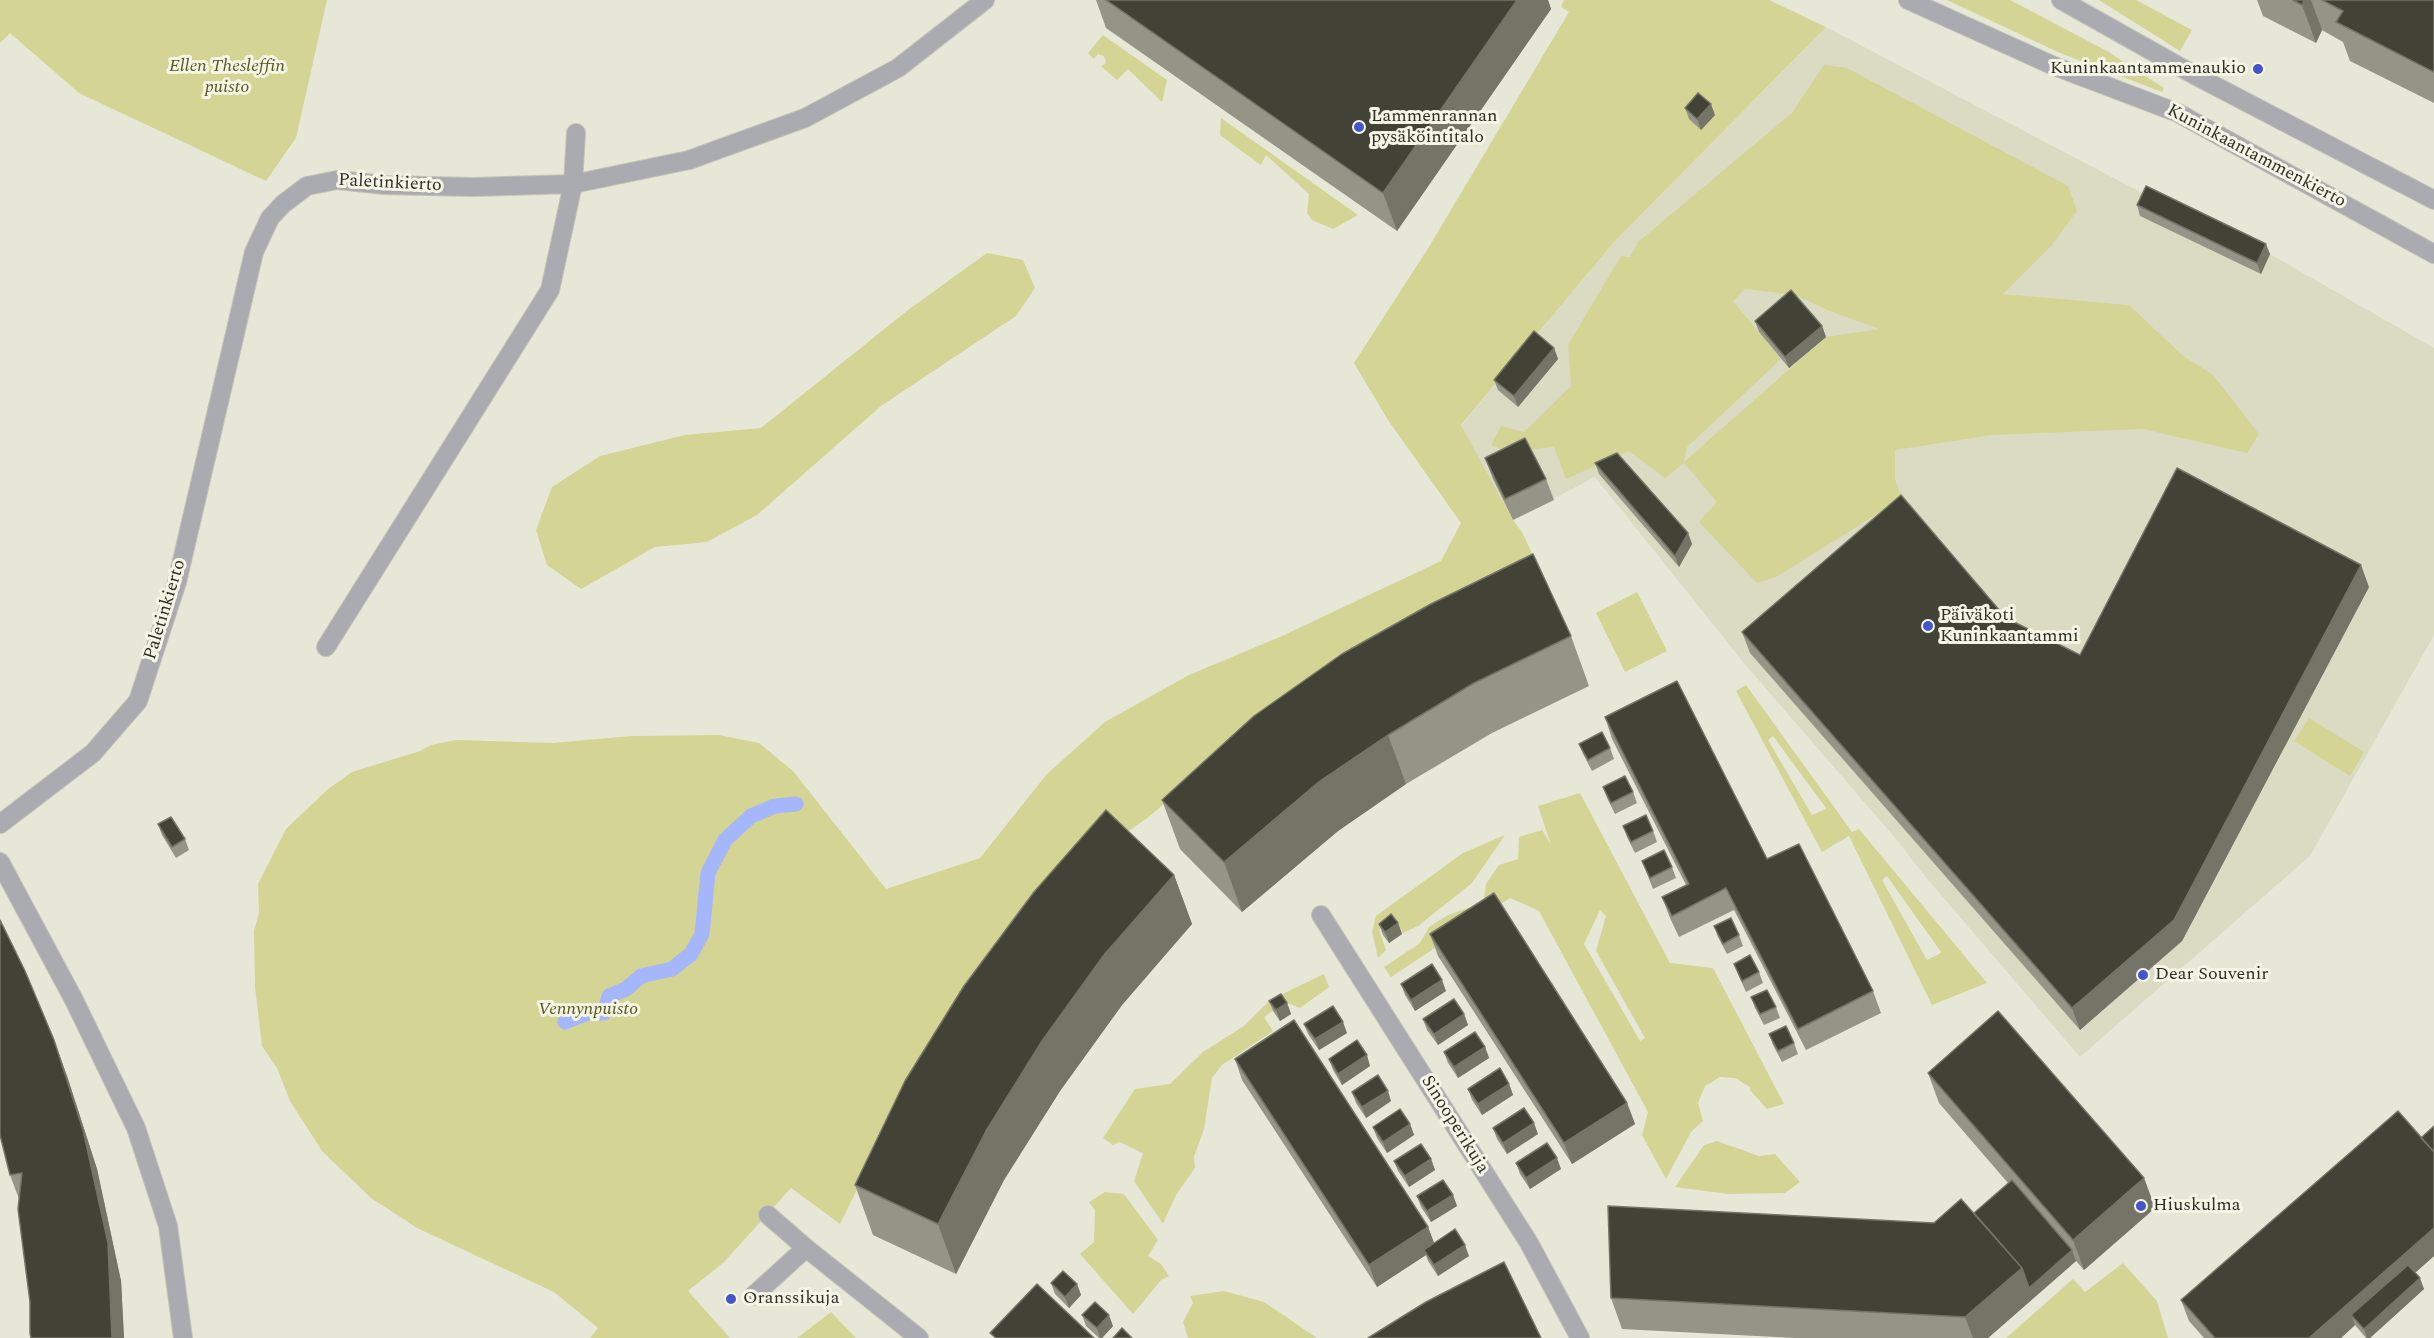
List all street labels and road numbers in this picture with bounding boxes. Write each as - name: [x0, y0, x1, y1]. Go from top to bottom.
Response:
- street label: Kuninkaantammenkierto: [2163, 101, 2349, 213]
- street label: Paletinkierto: [338, 171, 442, 197]
- street label: Paletinkierto: [141, 557, 191, 663]
- street label: Sinooperikuja: [1415, 1072, 1493, 1178]

